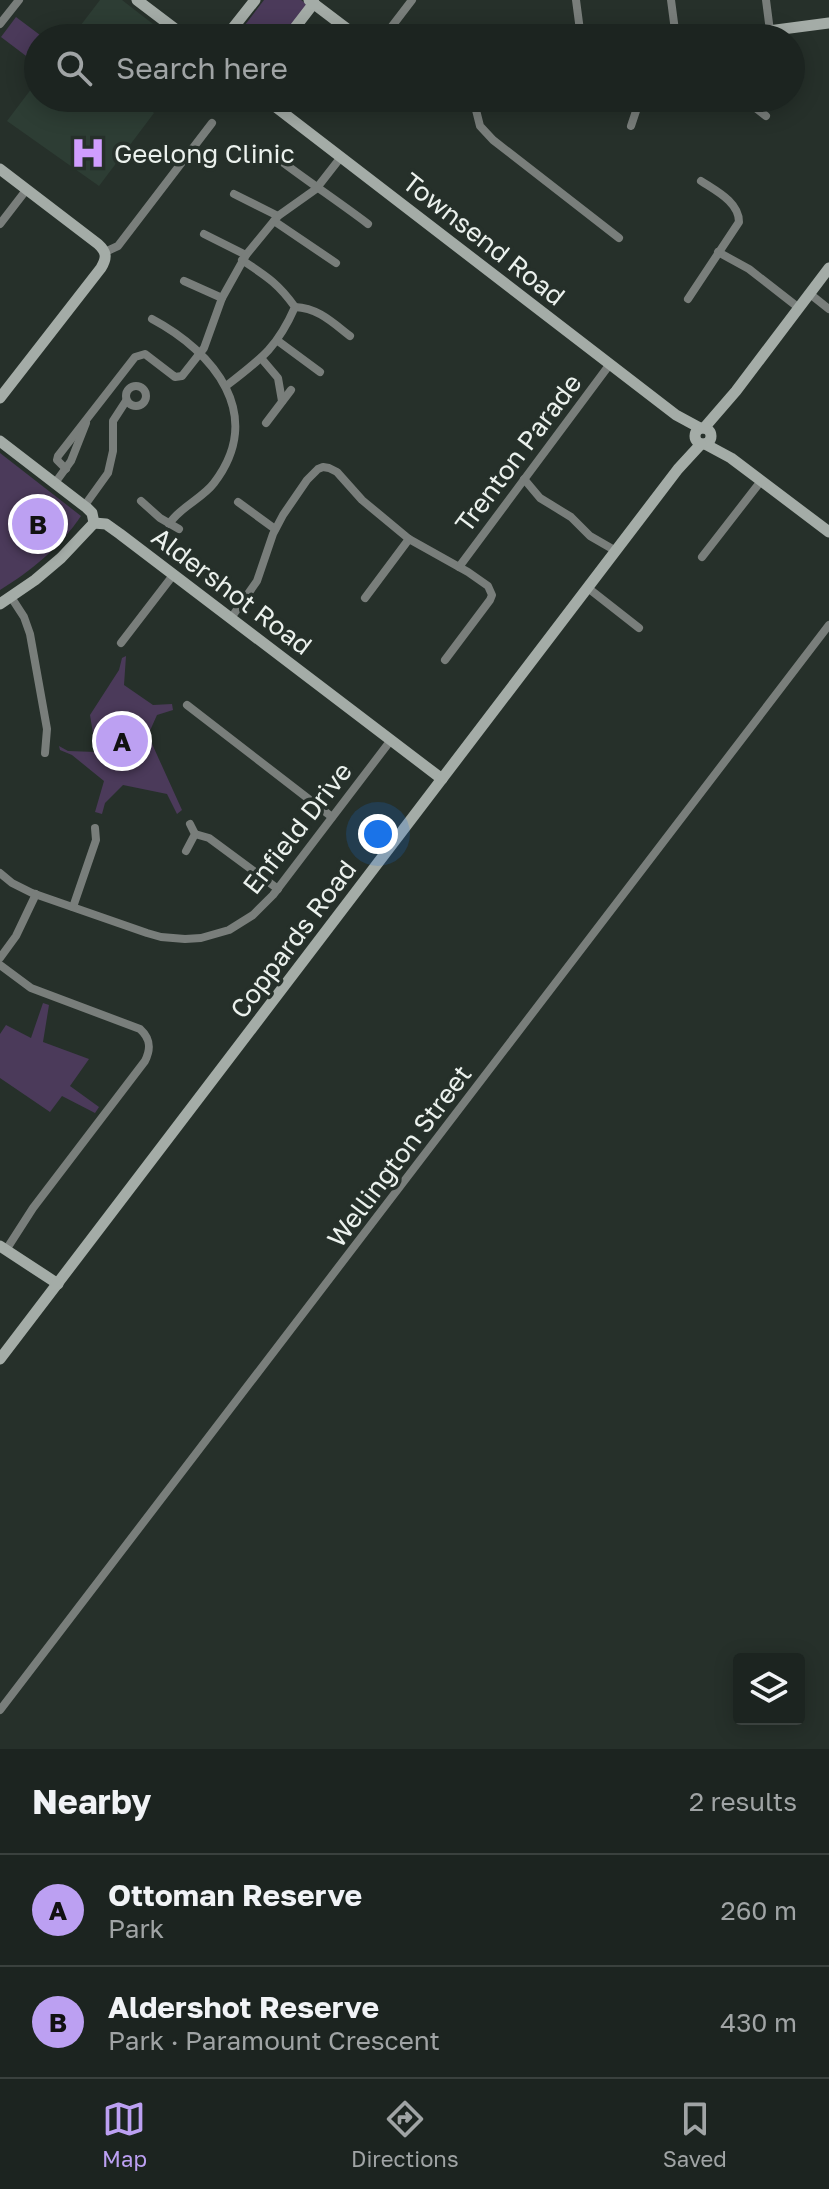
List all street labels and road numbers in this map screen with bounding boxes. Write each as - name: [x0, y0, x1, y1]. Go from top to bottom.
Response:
- street label: Townsend Road: [397, 166, 571, 312]
- street label: Trenton Parade: [448, 368, 588, 538]
- street label: Aldershot Road: [146, 521, 318, 661]
- street label: Enfield Drive: [236, 756, 358, 900]
- street label: Coppards Road: [224, 854, 362, 1024]
- street label: Wellington Street: [320, 1059, 478, 1253]

